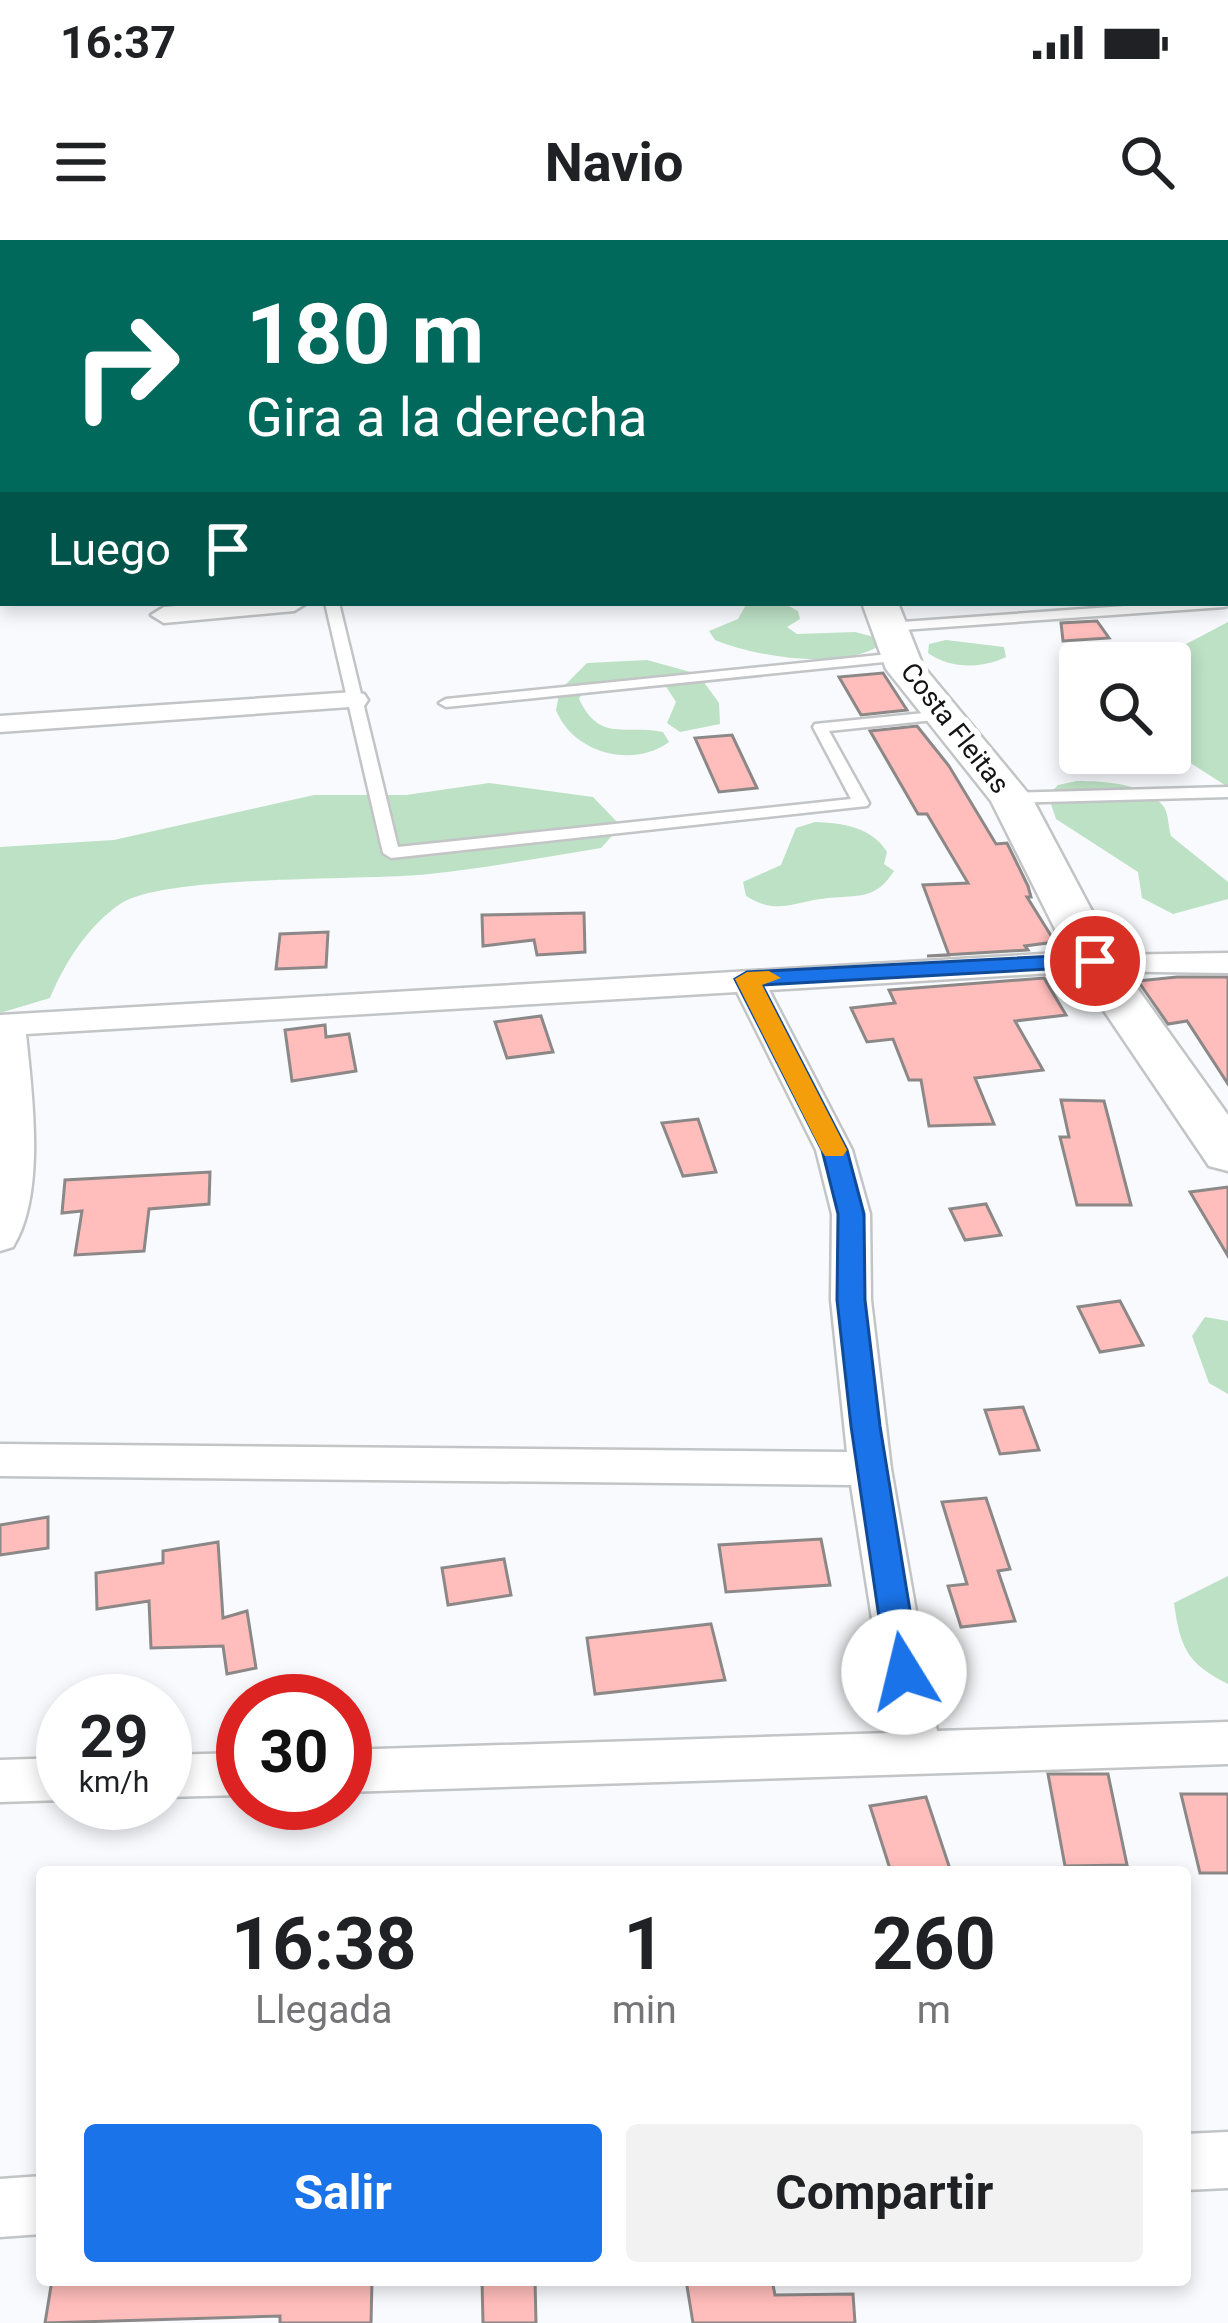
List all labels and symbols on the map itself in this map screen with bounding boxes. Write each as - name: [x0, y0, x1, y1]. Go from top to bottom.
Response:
- street label: Costa Fleitas: [894, 656, 1016, 800]
- pin: [1044, 910, 1146, 1012]
- position arrow: [841, 1609, 967, 1735]
- speed limit sign: 30: [216, 1674, 372, 1830]

